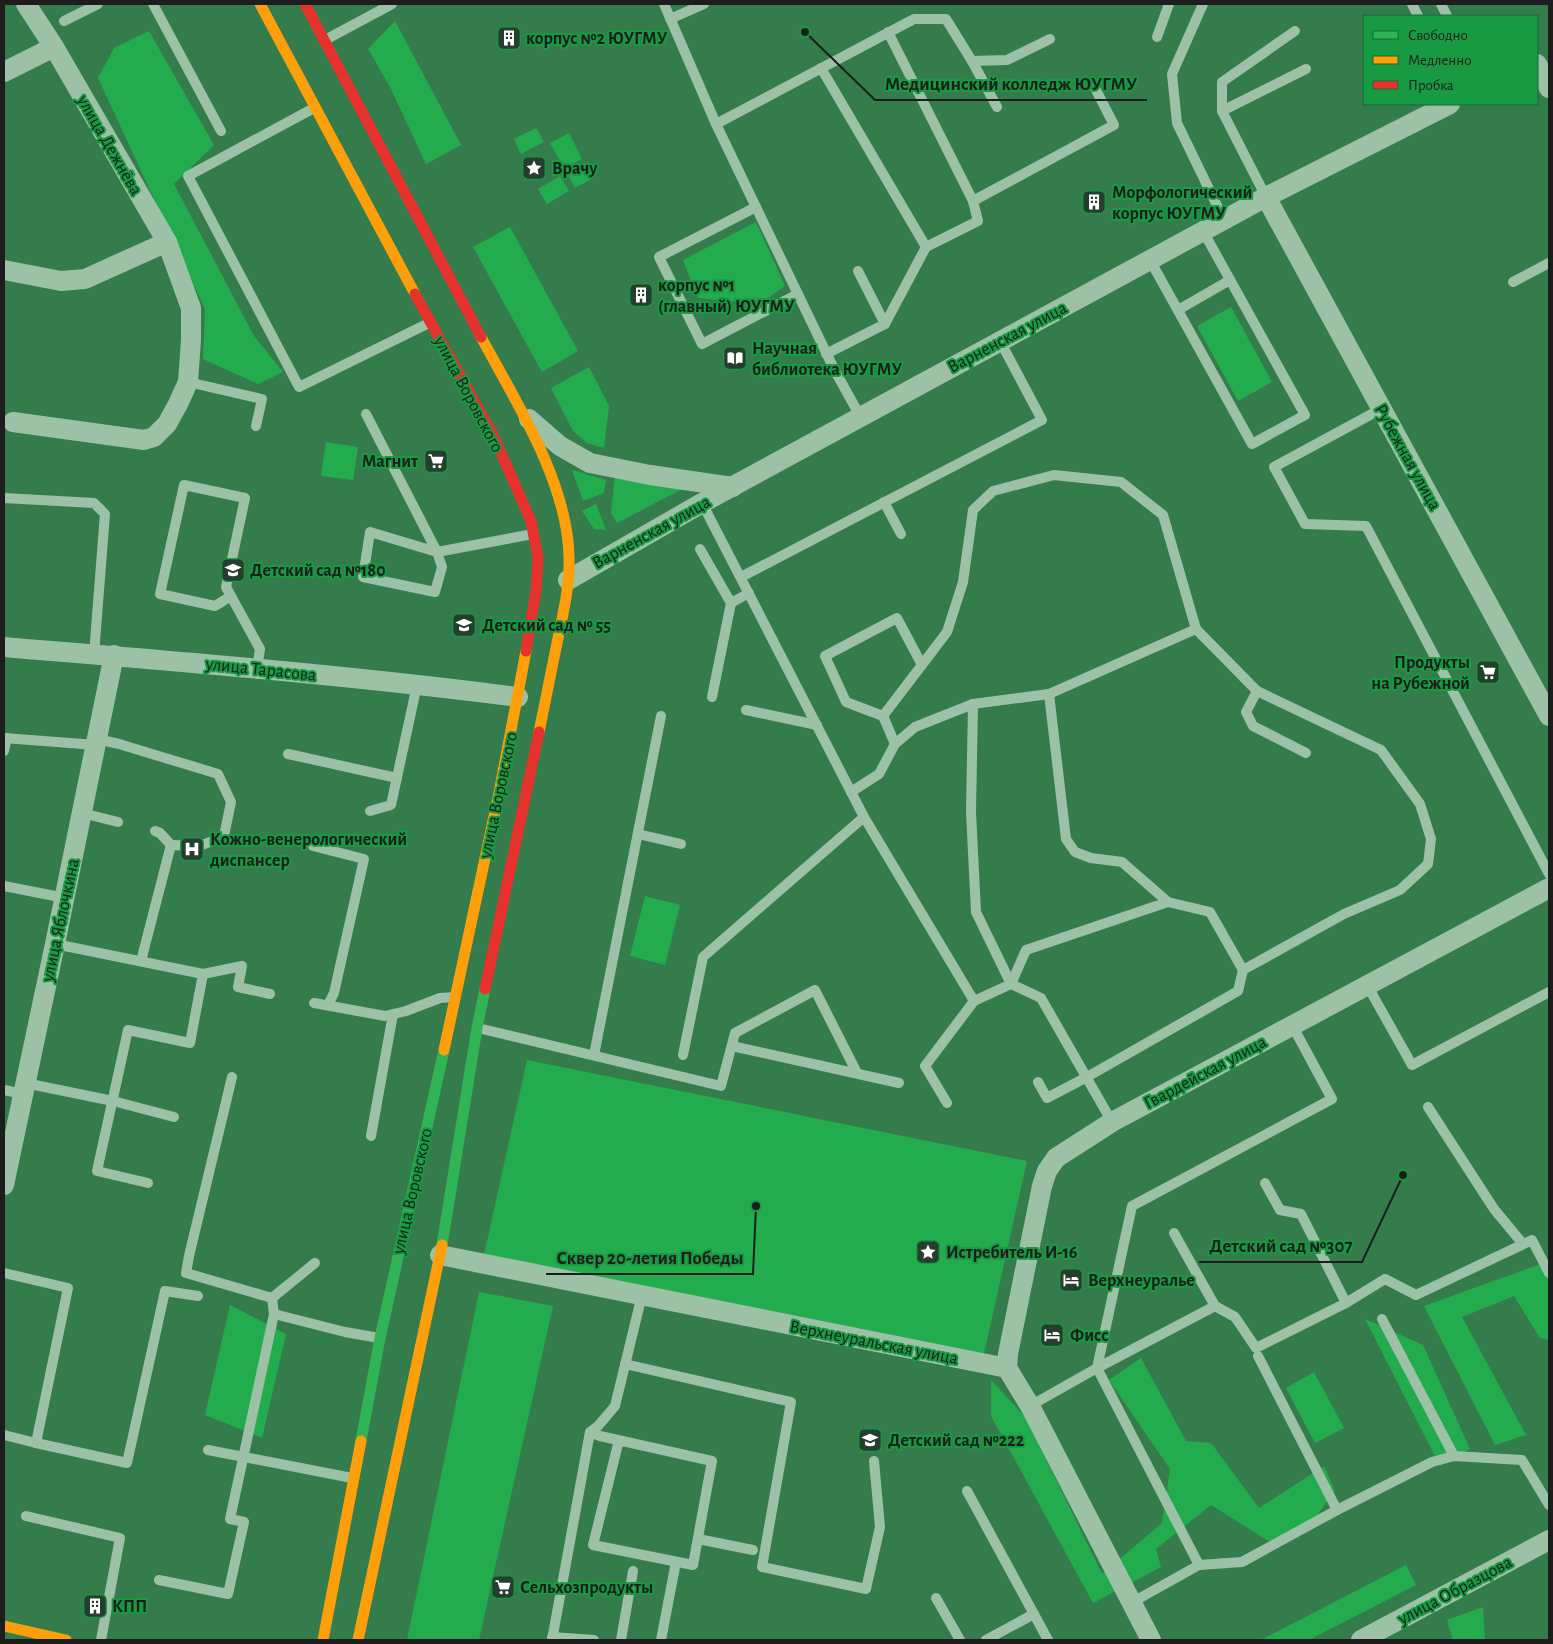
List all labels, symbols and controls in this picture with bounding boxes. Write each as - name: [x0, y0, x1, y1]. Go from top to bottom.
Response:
- legend: [1363, 15, 1538, 105]
- building icon: корпус №2 ЮУГМУ: [496, 25, 522, 51]
- text: Свободно: [1408, 28, 1468, 43]
- place label: корпус №2 ЮУГМУ: [526, 30, 668, 48]
- text: Медленно: [1408, 53, 1472, 68]
- callout: Медицинский колледж ЮУГМУ: [875, 66, 1147, 100]
- text: Медицинский колледж ЮУГМУ: [885, 75, 1137, 94]
- text: Пробка: [1408, 78, 1454, 93]
- street label: улица Дежнёва: [73, 92, 145, 198]
- place icon: Врачу: [521, 155, 547, 181]
- place label: Врачу: [552, 160, 598, 178]
- place label: Морфологический корпус ЮУГМУ: [1112, 184, 1252, 223]
- building icon: Морфологический корпус ЮУГМУ: [1081, 189, 1107, 215]
- place label: корпус №1 (главный) ЮУГМУ: [658, 277, 795, 316]
- building icon: корпус №1 (главный) ЮУГМУ: [628, 282, 654, 308]
- street label: Варненская улица: [945, 299, 1070, 377]
- street label: улица Воровского: [429, 333, 506, 456]
- place label: Научная библиотека ЮУГМУ: [752, 340, 903, 379]
- library icon: Научная библиотека ЮУГМУ: [722, 345, 748, 371]
- street label: Рубежная улица: [1371, 401, 1445, 513]
- supermarket icon: Магнит: [423, 448, 449, 474]
- place label: Магнит: [362, 453, 419, 471]
- street label: Варненская улица: [589, 493, 714, 573]
- school or university icon: Детский сад №180: [220, 557, 246, 583]
- place label: Детский сад №180: [250, 562, 386, 580]
- school or university icon: Детский сад № 55: [451, 612, 477, 638]
- place label: Детский сад № 55: [482, 617, 611, 635]
- place label: Продукты на Рубежной: [1371, 654, 1470, 693]
- street label: улица Тарасова: [204, 655, 317, 685]
- supermarket icon: Продукты на Рубежной: [1475, 659, 1501, 685]
- street label: улица Воровского: [477, 730, 521, 861]
- place label: Кожно-венерологический диспансер: [210, 831, 407, 870]
- hospital icon: Кожно-венерологический диспансер: [179, 836, 205, 862]
- street label: улица Яблочкина: [38, 857, 83, 984]
- street label: Гвардейская улица: [1141, 1033, 1270, 1113]
- street label: улица Воровского: [389, 1126, 436, 1257]
- callout: Детский сад №307: [1199, 1228, 1362, 1262]
- text: Детский сад №307: [1209, 1237, 1353, 1256]
- place icon: Истребитель И-16: [915, 1239, 941, 1265]
- callout: Сквер 20-летия Победы: [546, 1240, 753, 1274]
- place label: Истребитель И-16: [946, 1244, 1078, 1262]
- text: Сквер 20-летия Победы: [556, 1249, 744, 1268]
- hotel icon: Верхнеуралье: [1058, 1267, 1084, 1293]
- place label: Верхнеуралье: [1088, 1272, 1195, 1290]
- street label: Верхнеуральская улица: [788, 1318, 960, 1368]
- hotel icon: Фисс: [1039, 1322, 1065, 1348]
- place label: Фисс: [1070, 1327, 1109, 1345]
- school or university icon: Детский сад №222: [857, 1427, 883, 1453]
- place label: Детский сад №222: [888, 1432, 1025, 1450]
- street label: улица Образцова: [1394, 1552, 1515, 1629]
- supermarket icon: Сельхозпродукты: [490, 1574, 516, 1600]
- place label: Сельхозпродукты: [520, 1579, 653, 1597]
- building icon: КПП: [82, 1593, 108, 1619]
- place label: КПП: [112, 1598, 147, 1616]

